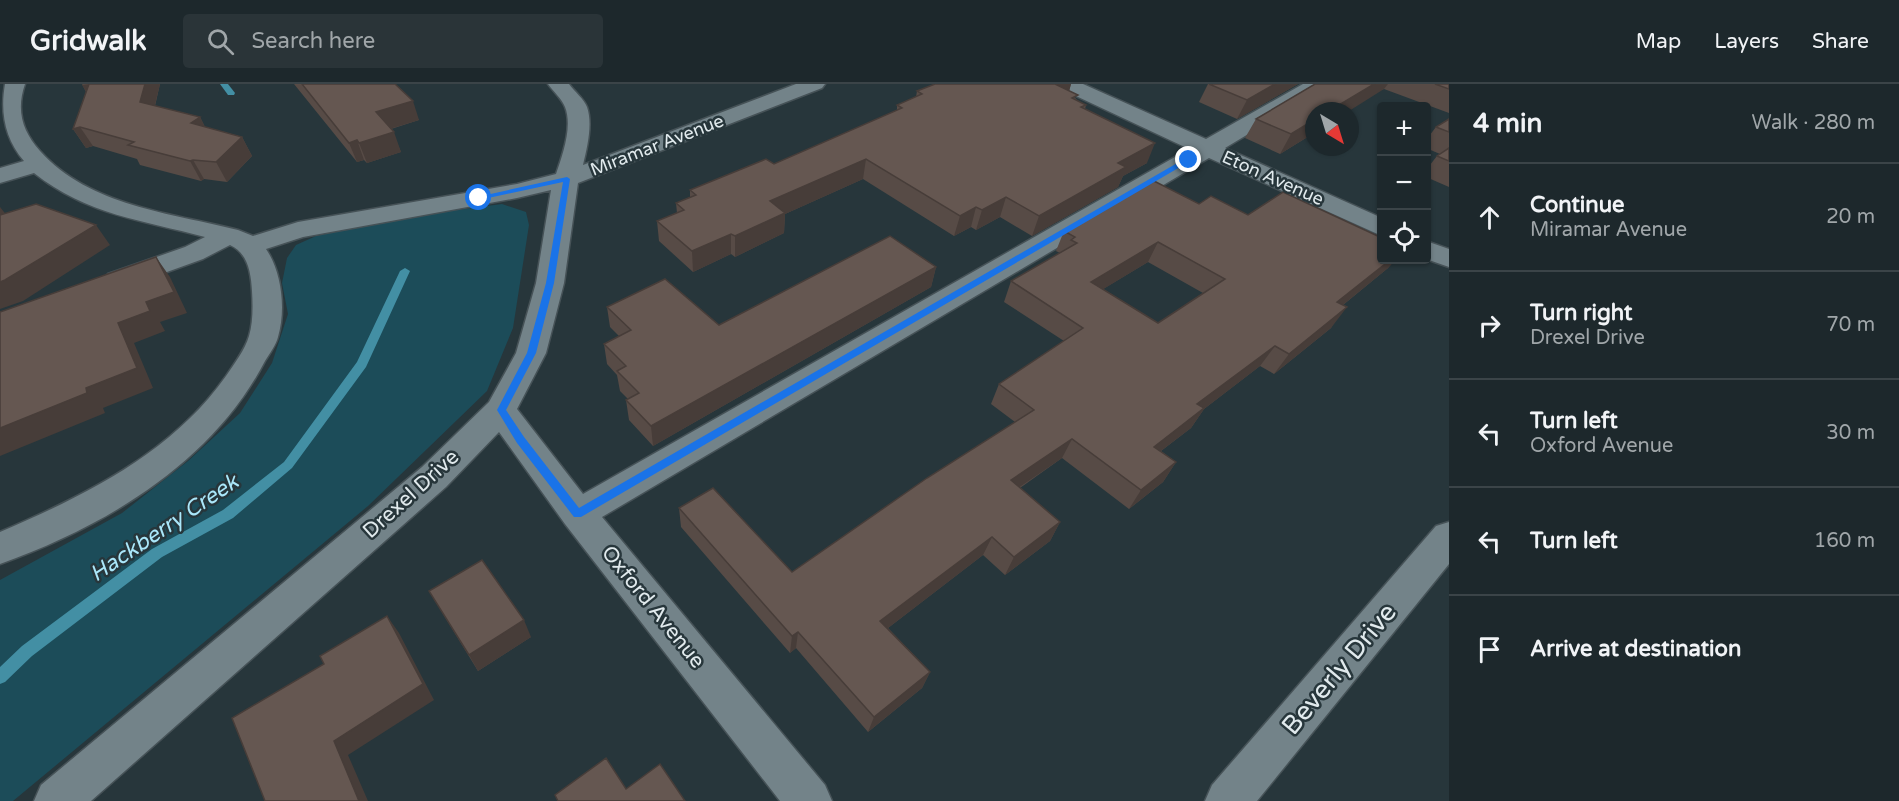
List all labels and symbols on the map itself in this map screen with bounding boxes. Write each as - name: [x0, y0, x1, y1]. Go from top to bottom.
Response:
- north arrow: [1305, 102, 1359, 156]
- street label: Miramar Avenue: [587, 109, 727, 181]
- route end: [1175, 146, 1201, 172]
- street label: Eton Avenue: [1219, 146, 1327, 210]
- route start: [465, 184, 491, 210]
- street label: Drexel Drive: [358, 444, 464, 544]
- water label: Hackberry Creek: [85, 468, 245, 587]
- street label: Oxford Avenue: [596, 541, 710, 673]
- street label: Beverly Drive: [1275, 597, 1403, 741]

